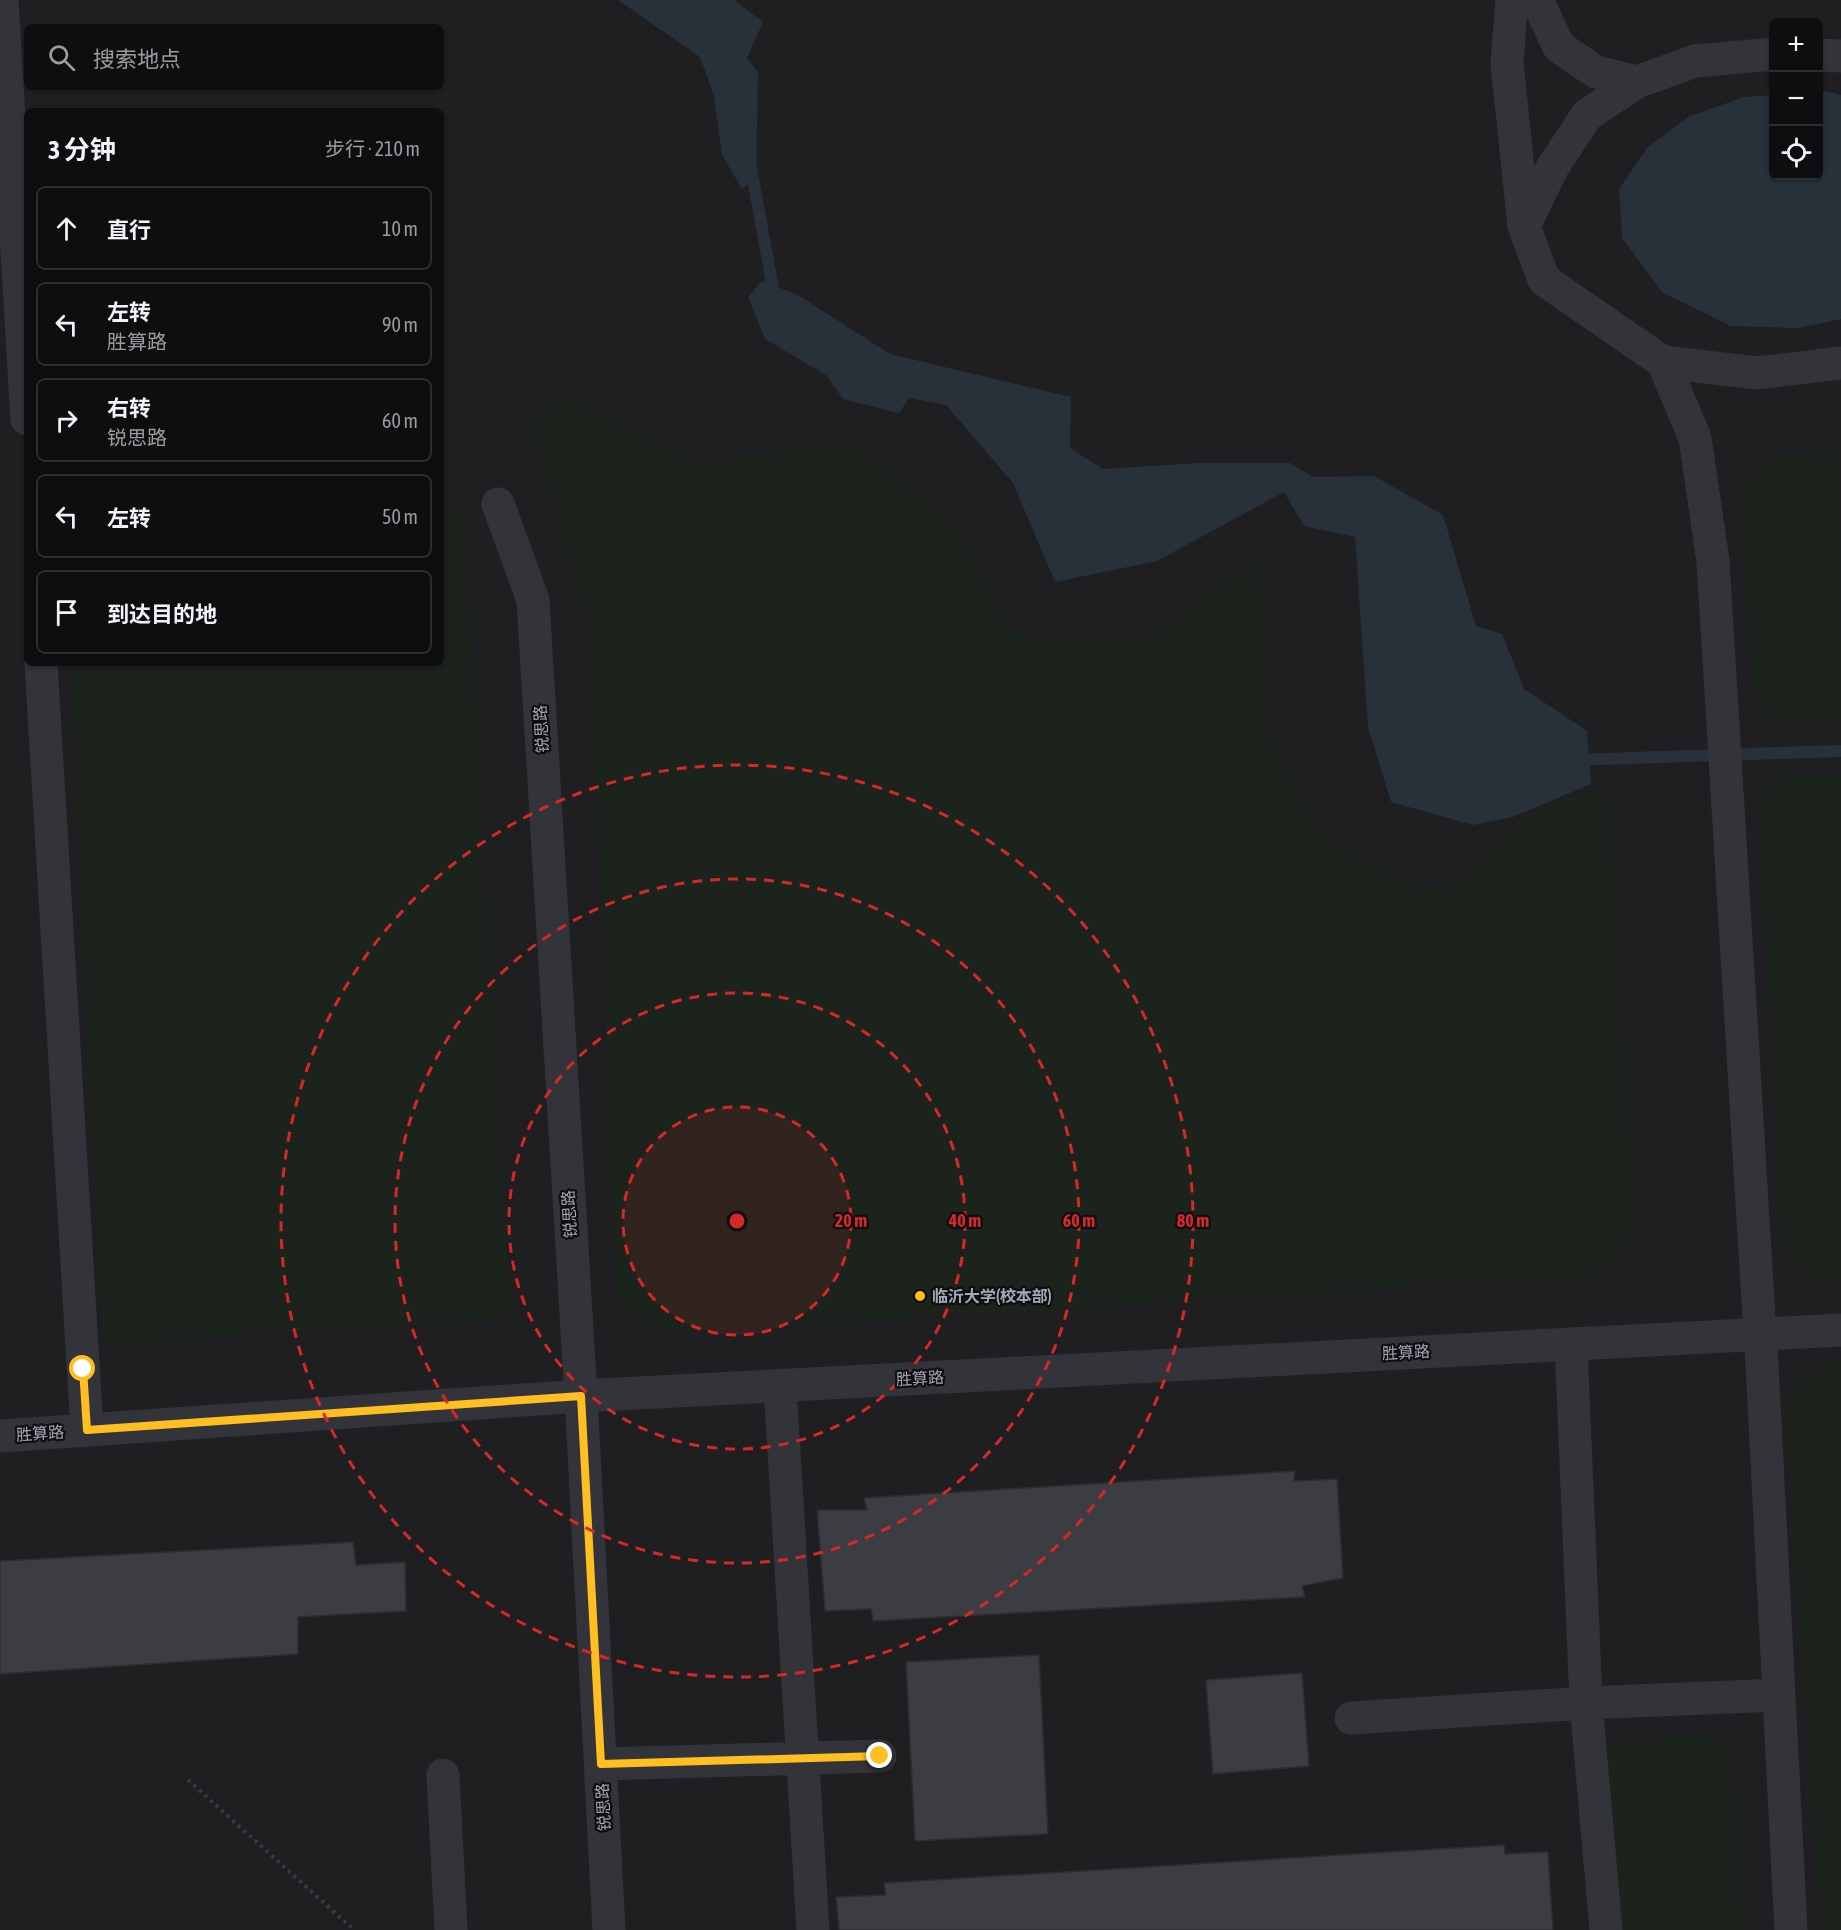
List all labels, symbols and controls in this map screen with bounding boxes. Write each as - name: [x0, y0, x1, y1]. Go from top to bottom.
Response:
- map controls: [1769, 18, 1823, 180]
- button: +: [1769, 18, 1823, 72]
- search box: [24, 24, 444, 90]
- icon: search: [45, 41, 78, 74]
- text: 搜索地点: [93, 46, 181, 72]
- button: −: [1769, 72, 1823, 126]
- button: locate: [1769, 126, 1823, 180]
- text: 3 分钟: [48, 135, 116, 165]
- text: 步行 · 210 m: [325, 137, 420, 160]
- icon: ahead: [50, 212, 83, 245]
- text: 直行: [107, 217, 151, 243]
- text: 10 m: [382, 217, 418, 240]
- text: 左转: [107, 299, 151, 325]
- icon: left: [50, 308, 83, 341]
- text: 90 m: [382, 313, 418, 336]
- text: 胜算路: [107, 330, 167, 353]
- text: 右转: [107, 395, 151, 421]
- icon: right: [50, 404, 83, 437]
- text: 60 m: [382, 409, 418, 432]
- text: 锐思路: [107, 426, 167, 449]
- icon: left: [50, 500, 83, 533]
- text: 左转: [107, 505, 151, 531]
- text: 50 m: [382, 505, 418, 528]
- icon: arrive: [50, 596, 83, 629]
- text: 到达目的地: [107, 601, 217, 627]
- street label: 锐思路: [531, 705, 551, 753]
- street label: 锐思路: [559, 1190, 579, 1238]
- text: 20 m: [835, 1210, 867, 1231]
- text: 40 m: [948, 1210, 981, 1231]
- text: 60 m: [1063, 1210, 1095, 1231]
- text: 80 m: [1177, 1210, 1209, 1231]
- centre of rings: [727, 1211, 747, 1231]
- place label: 临沂大学(校本部): [932, 1287, 1052, 1305]
- marker: 临沂大学(校本部): [913, 1289, 927, 1303]
- street label: 胜算路: [1382, 1342, 1430, 1362]
- route start: [69, 1355, 95, 1381]
- street label: 胜算路: [896, 1368, 944, 1388]
- street label: 胜算路: [15, 1422, 65, 1444]
- route end: [866, 1742, 892, 1768]
- street label: 锐思路: [593, 1783, 613, 1831]

